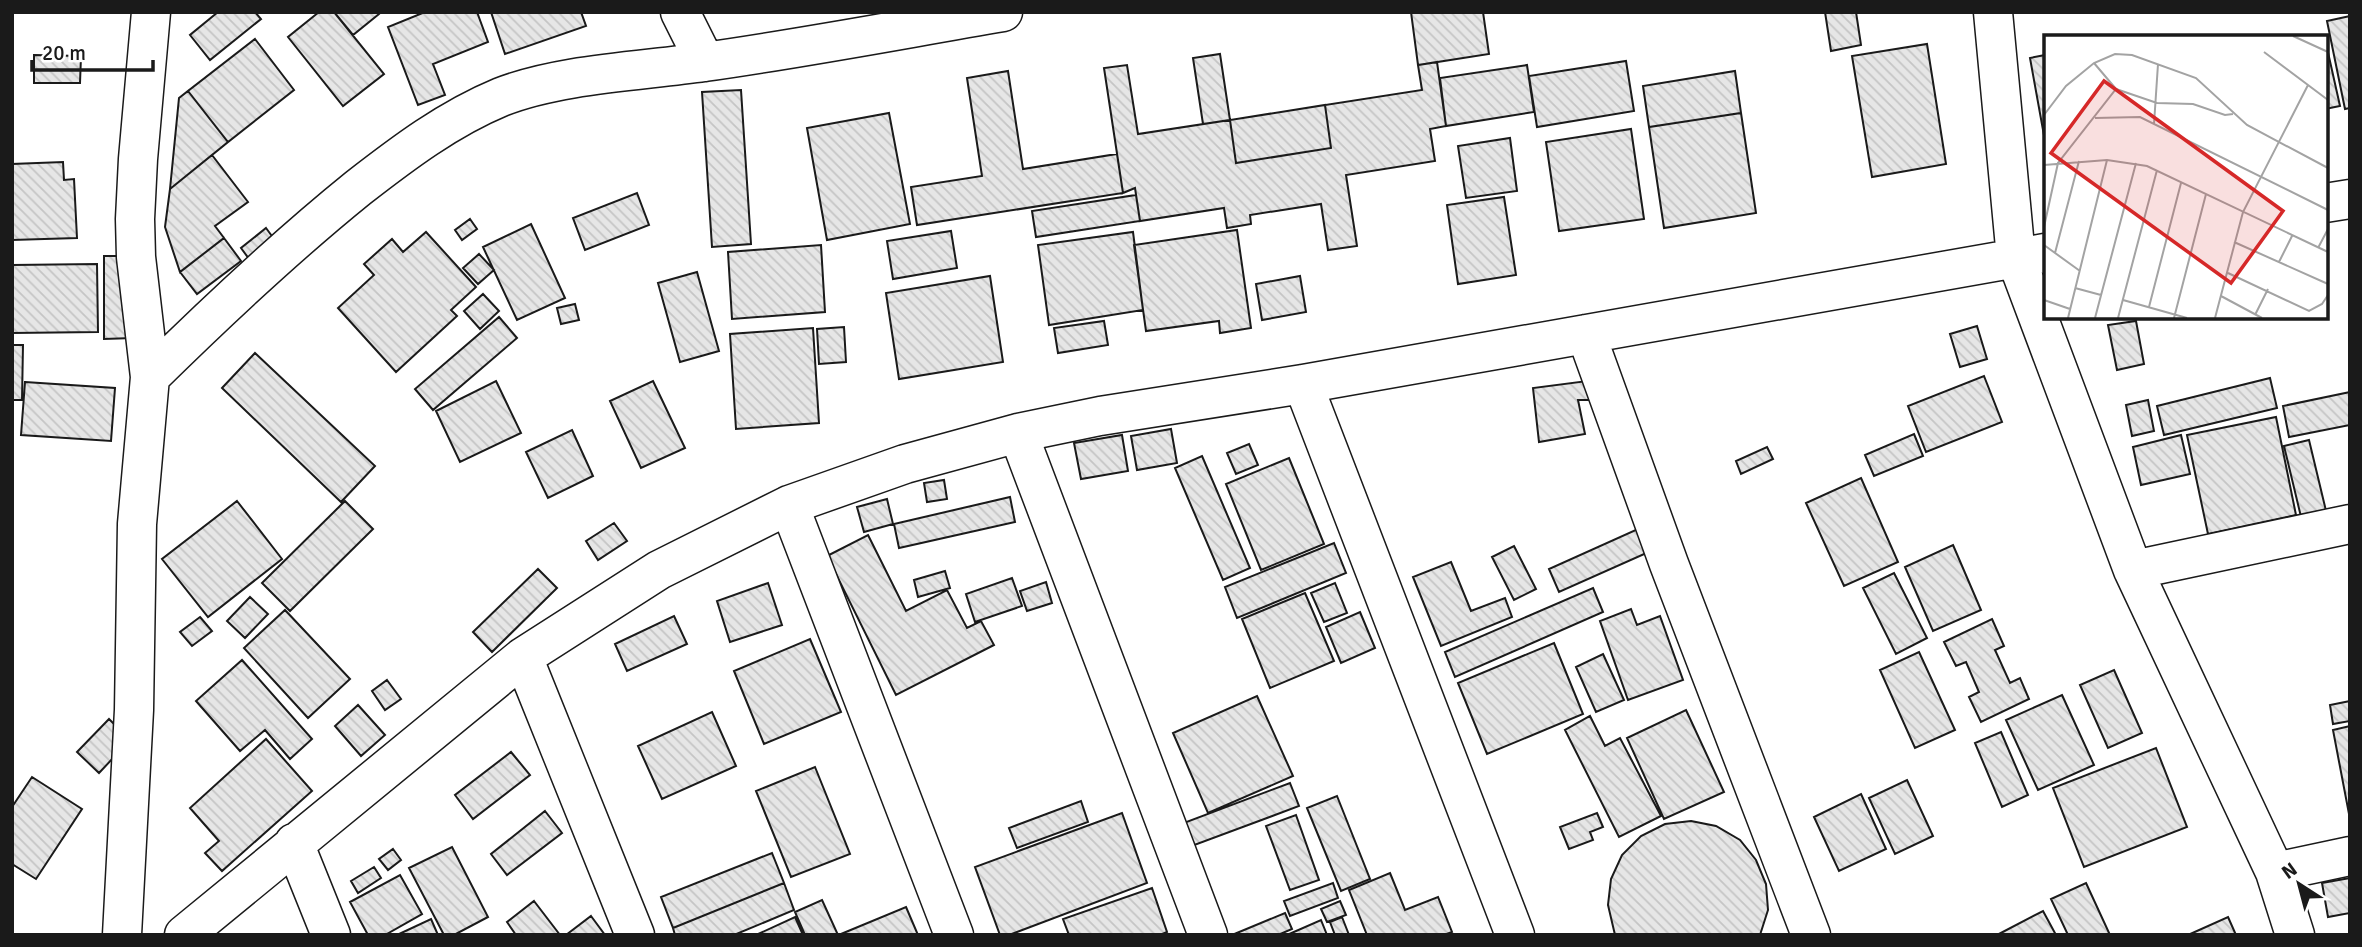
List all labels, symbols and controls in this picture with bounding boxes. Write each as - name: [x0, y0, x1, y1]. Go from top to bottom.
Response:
- scale bar: [32, 28, 152, 72]
- inset map: [2044, 35, 2327, 318]
- text: 20 m: [42, 40, 86, 66]
- north arrow: [2264, 849, 2334, 919]
- text: N: [2277, 857, 2302, 885]

